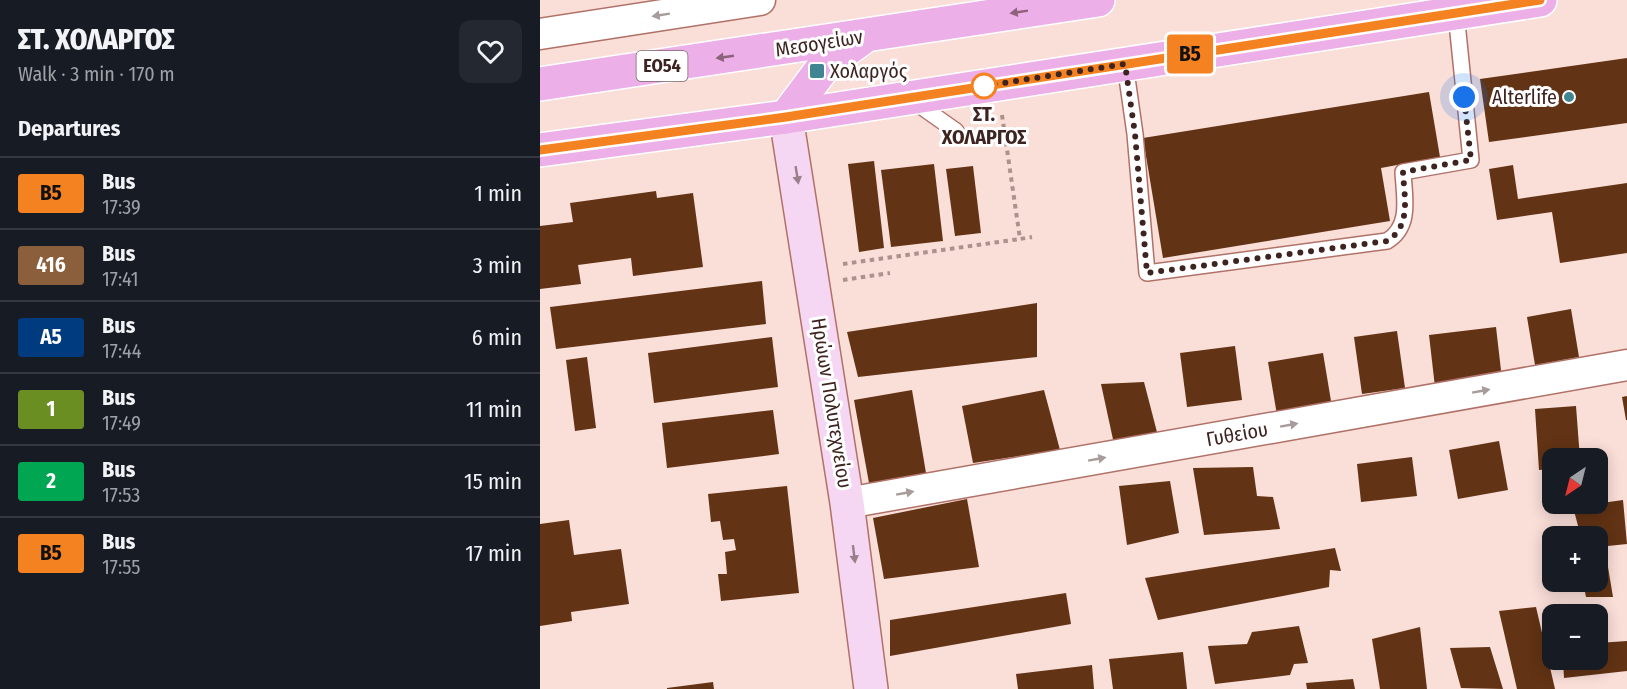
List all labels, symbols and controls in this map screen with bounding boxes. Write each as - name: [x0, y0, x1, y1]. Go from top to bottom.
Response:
- one-way arrow: [1010, 8, 1029, 17]
- one-way arrow: [651, 11, 670, 20]
- button: heart: [459, 20, 522, 83]
- text: ΣΤ. ΧΟΛΑΡΓΟΣ: [18, 23, 174, 56]
- street label: Μεσογείων: [774, 24, 865, 62]
- line badge: Β5: [1163, 34, 1217, 74]
- text: Β5: [1179, 41, 1201, 67]
- road number: ΕΟ54: [636, 51, 688, 81]
- one-way arrow: [716, 52, 735, 61]
- place label: Χολαργός: [830, 59, 908, 83]
- text: Walk · 3 min · 170 m: [18, 62, 175, 86]
- marker: Χολαργός: [808, 62, 826, 80]
- marker: ΣΤ. ΧΟΛΑΡΓΟΣ: [971, 73, 997, 99]
- your location: [1449, 82, 1479, 112]
- place label: Alterlife: [1492, 85, 1557, 109]
- marker: Alterlife: [1562, 90, 1576, 104]
- place label: ΣΤ. ΧΟΛΑΡΓΟΣ: [941, 102, 1026, 149]
- text: Departures: [18, 115, 120, 142]
- one-way arrow: [793, 165, 802, 184]
- text: Bus: [102, 168, 135, 195]
- text: Β5: [40, 180, 62, 206]
- text: 1 min: [474, 180, 522, 207]
- text: 17:39: [102, 195, 141, 219]
- text: Bus: [102, 240, 135, 267]
- text: 416: [36, 252, 66, 278]
- text: 3 min: [473, 252, 522, 279]
- text: 17:41: [102, 267, 138, 291]
- text: Bus: [102, 312, 135, 339]
- street label: Ηρώων Πολυτεχνείου: [807, 316, 857, 490]
- text: A5: [40, 324, 62, 350]
- text: 6 min: [472, 324, 522, 351]
- text: 17:44: [102, 339, 141, 363]
- text: Bus: [102, 384, 135, 411]
- one-way arrow: [1472, 386, 1491, 395]
- text: 1: [47, 396, 55, 422]
- text: 11 min: [466, 396, 522, 423]
- text: 17:49: [102, 411, 141, 435]
- street label: Γυθείου: [1204, 417, 1270, 451]
- one-way arrow: [1280, 420, 1299, 429]
- north arrow: [1542, 448, 1608, 514]
- map controls: [1542, 448, 1608, 670]
- one-way arrow: [1088, 454, 1107, 463]
- text: Bus: [102, 456, 135, 483]
- text: 2: [46, 468, 56, 494]
- text: 15 min: [464, 468, 522, 495]
- text: 17:53: [102, 483, 140, 507]
- one-way arrow: [896, 488, 915, 497]
- button: +: [1542, 526, 1608, 592]
- text: Bus: [102, 528, 135, 555]
- text: Β5: [40, 540, 62, 566]
- text: 17 min: [465, 540, 522, 567]
- one-way arrow: [849, 545, 858, 564]
- text: 17:55: [102, 555, 140, 579]
- button: −: [1542, 604, 1608, 670]

